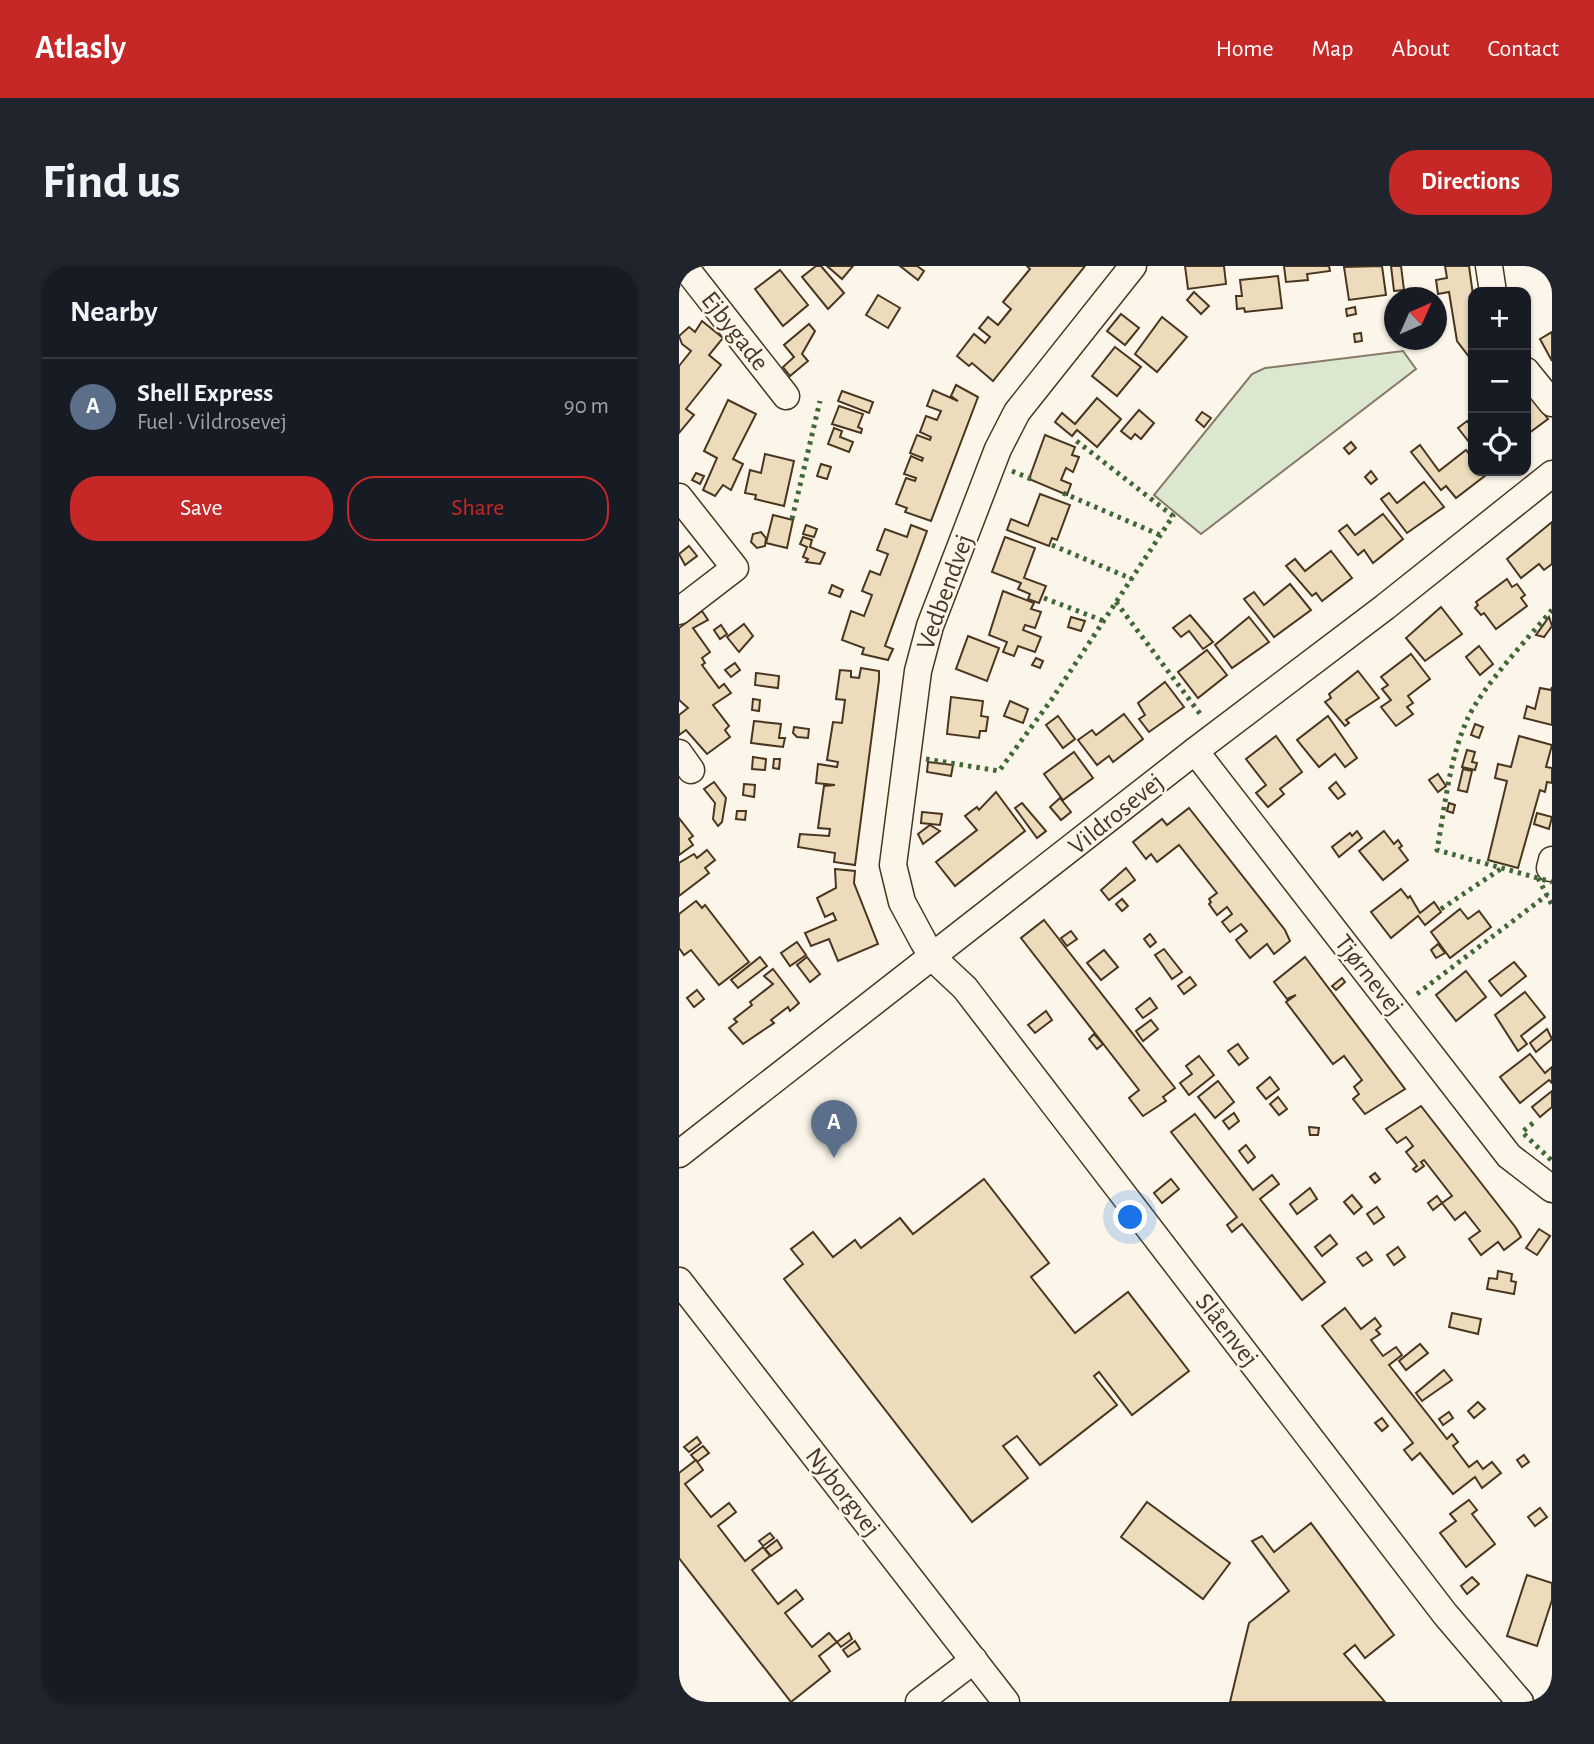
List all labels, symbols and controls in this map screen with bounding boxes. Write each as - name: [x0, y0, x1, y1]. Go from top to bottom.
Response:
- text: Atlasly: [35, 32, 126, 65]
- text: Home: [1216, 37, 1274, 61]
- text: Map: [1312, 37, 1354, 61]
- text: About: [1392, 37, 1449, 61]
- text: Contact: [1487, 37, 1559, 61]
- button: Directions: [1389, 150, 1552, 215]
- text: Find us: [42, 158, 181, 207]
- street label: Ejbygade: [696, 286, 774, 376]
- north arrow: [1384, 287, 1447, 350]
- map controls: [1468, 287, 1531, 476]
- button: +: [1468, 287, 1531, 350]
- text: Nearby: [70, 297, 158, 327]
- button: −: [1468, 350, 1531, 413]
- text: Shell Express: [137, 380, 273, 406]
- text: A: [86, 395, 100, 418]
- text: 90 m: [564, 395, 609, 418]
- text: Fuel · Vildrosevej: [137, 411, 287, 434]
- button: locate: [1468, 413, 1531, 476]
- button: Save: [70, 476, 333, 541]
- button: Share: [347, 476, 609, 541]
- street label: Vedbendvej: [912, 531, 978, 653]
- street label: Vildrosevej: [1064, 768, 1168, 860]
- street label: Tjørnevej: [1330, 930, 1408, 1020]
- pin: A: [811, 1100, 857, 1158]
- your location: [1113, 1200, 1147, 1234]
- street label: Slåenvej: [1191, 1289, 1263, 1371]
- street label: Nyborgvej: [801, 1443, 885, 1541]

